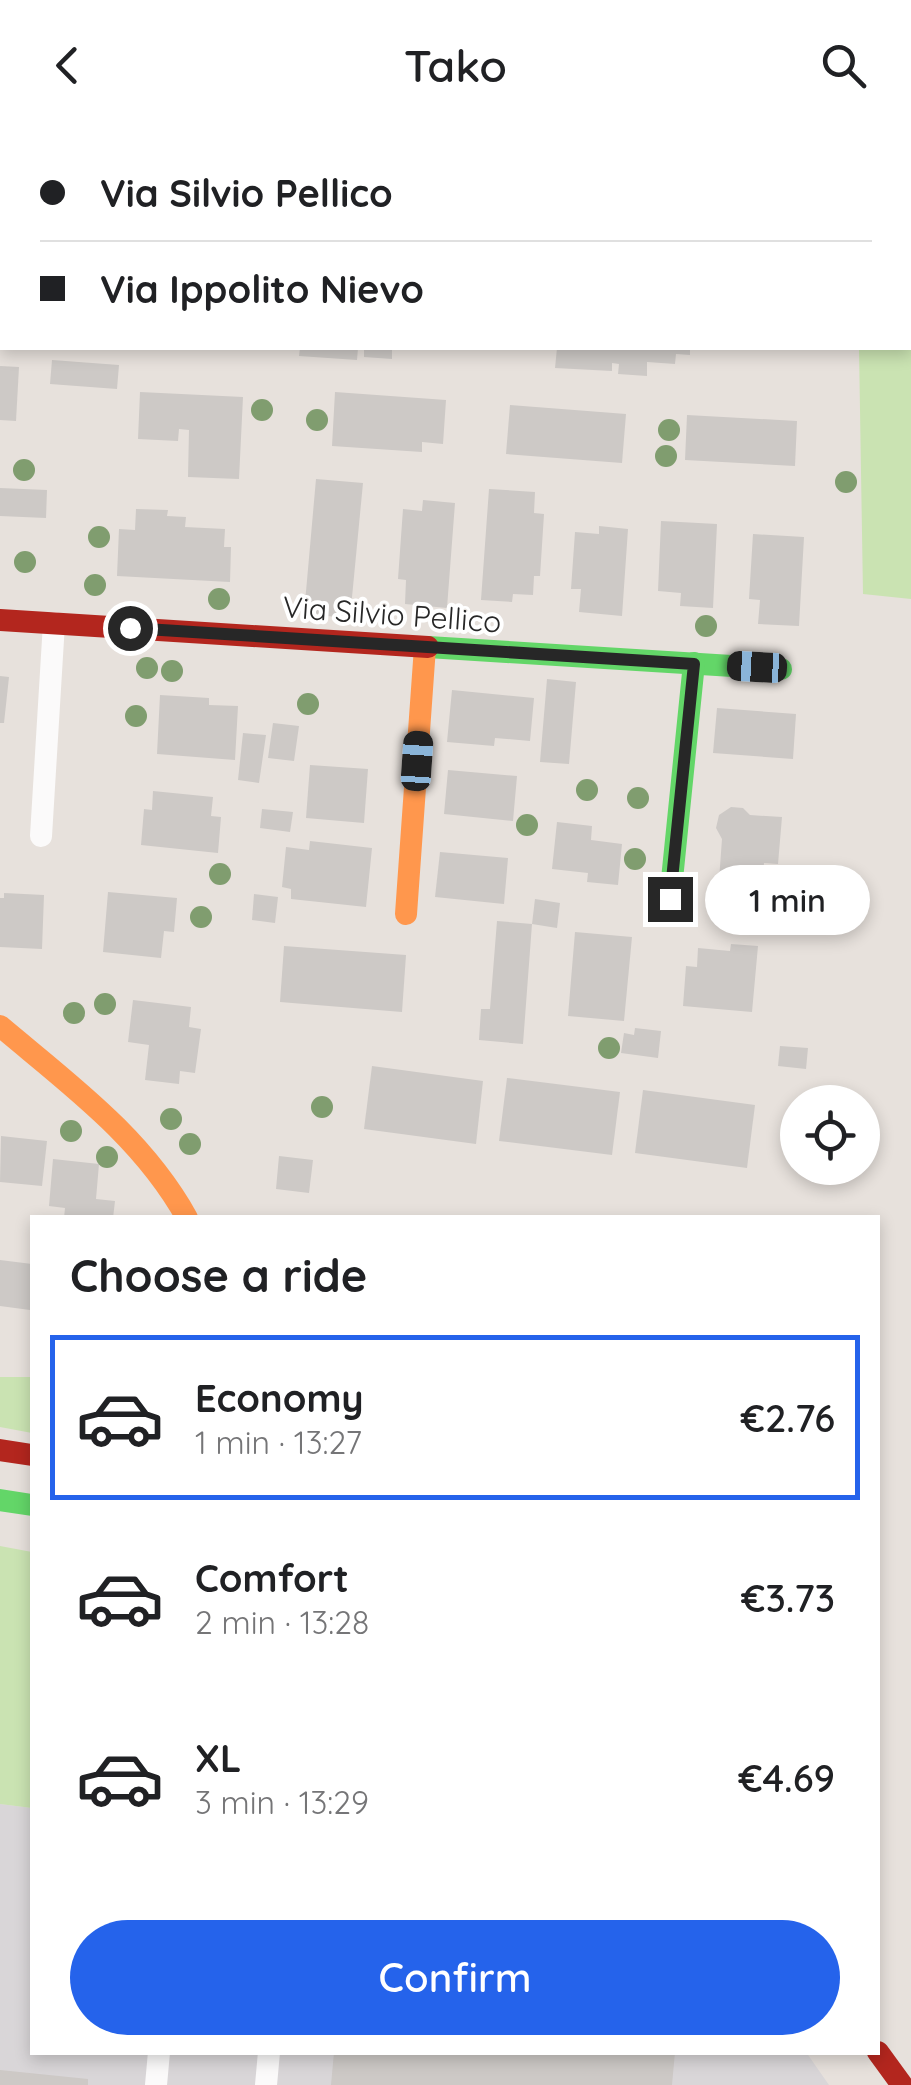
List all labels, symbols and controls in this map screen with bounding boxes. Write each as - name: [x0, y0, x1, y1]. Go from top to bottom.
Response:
- text: Tako: [404, 37, 507, 93]
- icon: back: [40, 38, 95, 93]
- icon: search: [816, 38, 871, 93]
- text: Via Silvio Pellico: [100, 169, 393, 217]
- text: Via Ippolito Nievo: [100, 265, 424, 313]
- street label: Via Silvio Pellico: [281, 587, 503, 641]
- route start: [108, 606, 153, 651]
- car: [726, 650, 788, 684]
- car: [400, 730, 434, 792]
- callout: 1 min: [705, 864, 870, 934]
- route end: [648, 877, 693, 922]
- text: 1 min: [749, 880, 826, 920]
- map controls: [780, 1085, 880, 1185]
- button: locate: [780, 1085, 880, 1185]
- text: Choose a ride: [70, 1247, 367, 1303]
- icon: car: [75, 1373, 165, 1463]
- text: Economy: [195, 1374, 364, 1422]
- text: €2.76: [740, 1394, 835, 1442]
- text: 1 min · 13:27: [195, 1422, 362, 1462]
- icon: car: [75, 1553, 165, 1643]
- text: Comfort: [195, 1554, 349, 1602]
- text: €3.73: [741, 1574, 835, 1622]
- text: 2 min · 13:28: [195, 1602, 369, 1642]
- icon: car: [75, 1733, 165, 1823]
- text: XL: [195, 1734, 241, 1782]
- text: €4.69: [738, 1754, 835, 1802]
- text: 3 min · 13:29: [195, 1782, 369, 1822]
- button: Confirm: [70, 1920, 840, 2035]

